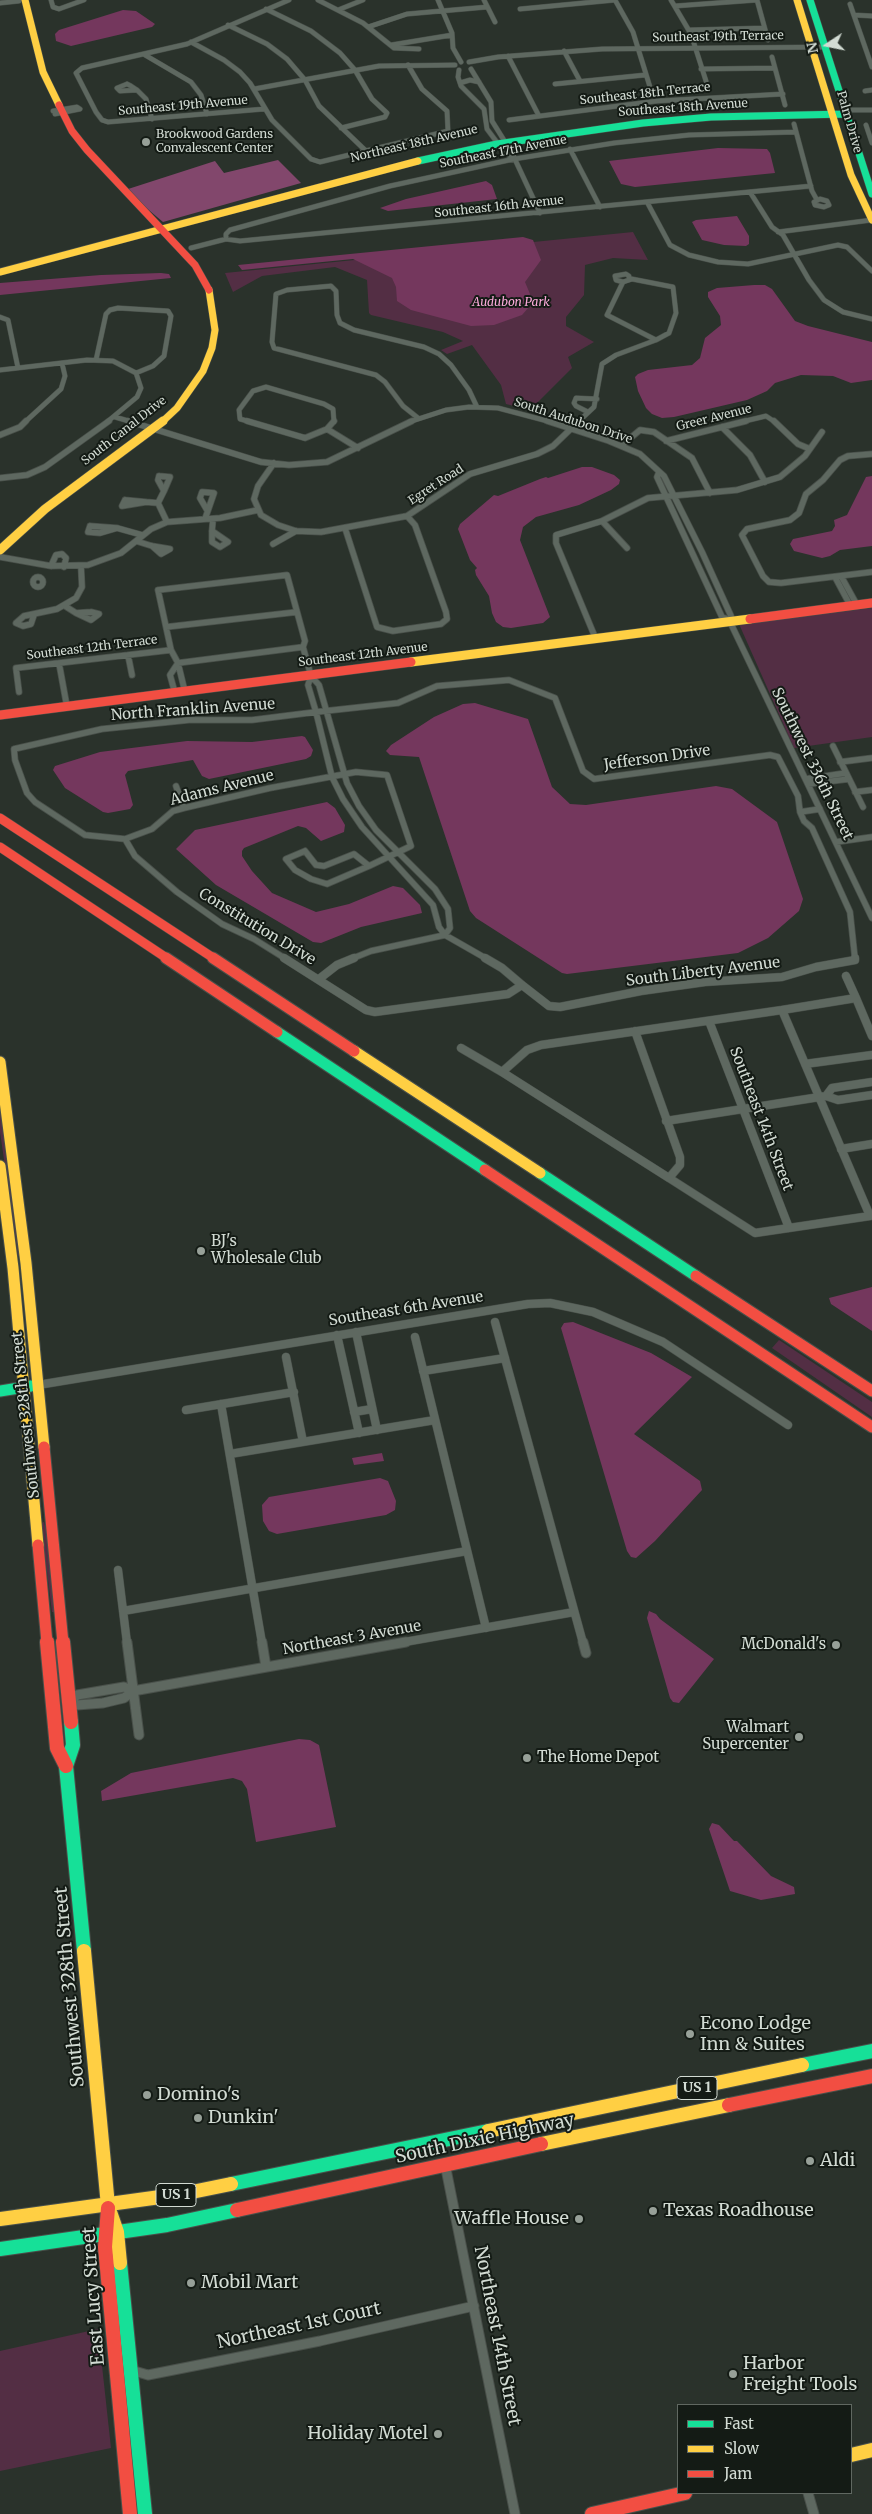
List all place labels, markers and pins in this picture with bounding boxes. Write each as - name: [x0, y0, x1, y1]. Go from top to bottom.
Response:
- place label: Brookwood Gardens Convalescent Center: [156, 128, 273, 156]
- marker: Brookwood Gardens Convalescent Center: [140, 136, 152, 148]
- place label: BJ's Wholesale Club: [211, 1233, 322, 1268]
- marker: BJ's Wholesale Club: [195, 1245, 207, 1257]
- place label: McDonald's: [741, 1636, 826, 1654]
- marker: McDonald's: [830, 1639, 842, 1651]
- place label: Walmart Supercenter: [702, 1719, 789, 1754]
- marker: Walmart Supercenter: [793, 1731, 805, 1743]
- place label: The Home Depot: [537, 1749, 659, 1767]
- marker: The Home Depot: [521, 1752, 533, 1764]
- place label: Econo Lodge Inn & Suites: [700, 2013, 811, 2056]
- marker: Econo Lodge Inn & Suites: [684, 2028, 696, 2040]
- place label: Domino's: [157, 2084, 240, 2106]
- marker: Domino's: [141, 2089, 153, 2101]
- place label: Dunkin': [208, 2107, 279, 2129]
- marker: Dunkin': [192, 2112, 204, 2124]
- place label: Aldi: [820, 2150, 855, 2172]
- marker: Aldi: [804, 2155, 816, 2167]
- place label: Texas Roadhouse: [663, 2200, 814, 2222]
- marker: Texas Roadhouse: [647, 2205, 659, 2217]
- place label: Waffle House: [454, 2208, 569, 2230]
- marker: Waffle House: [573, 2213, 585, 2225]
- place label: Mobil Mart: [201, 2272, 298, 2294]
- marker: Mobil Mart: [185, 2277, 197, 2289]
- place label: Harbor Freight Tools: [743, 2353, 857, 2396]
- marker: Harbor Freight Tools: [727, 2368, 739, 2380]
- place label: Holiday Motel: [307, 2423, 428, 2445]
- marker: Holiday Motel: [432, 2428, 444, 2440]

